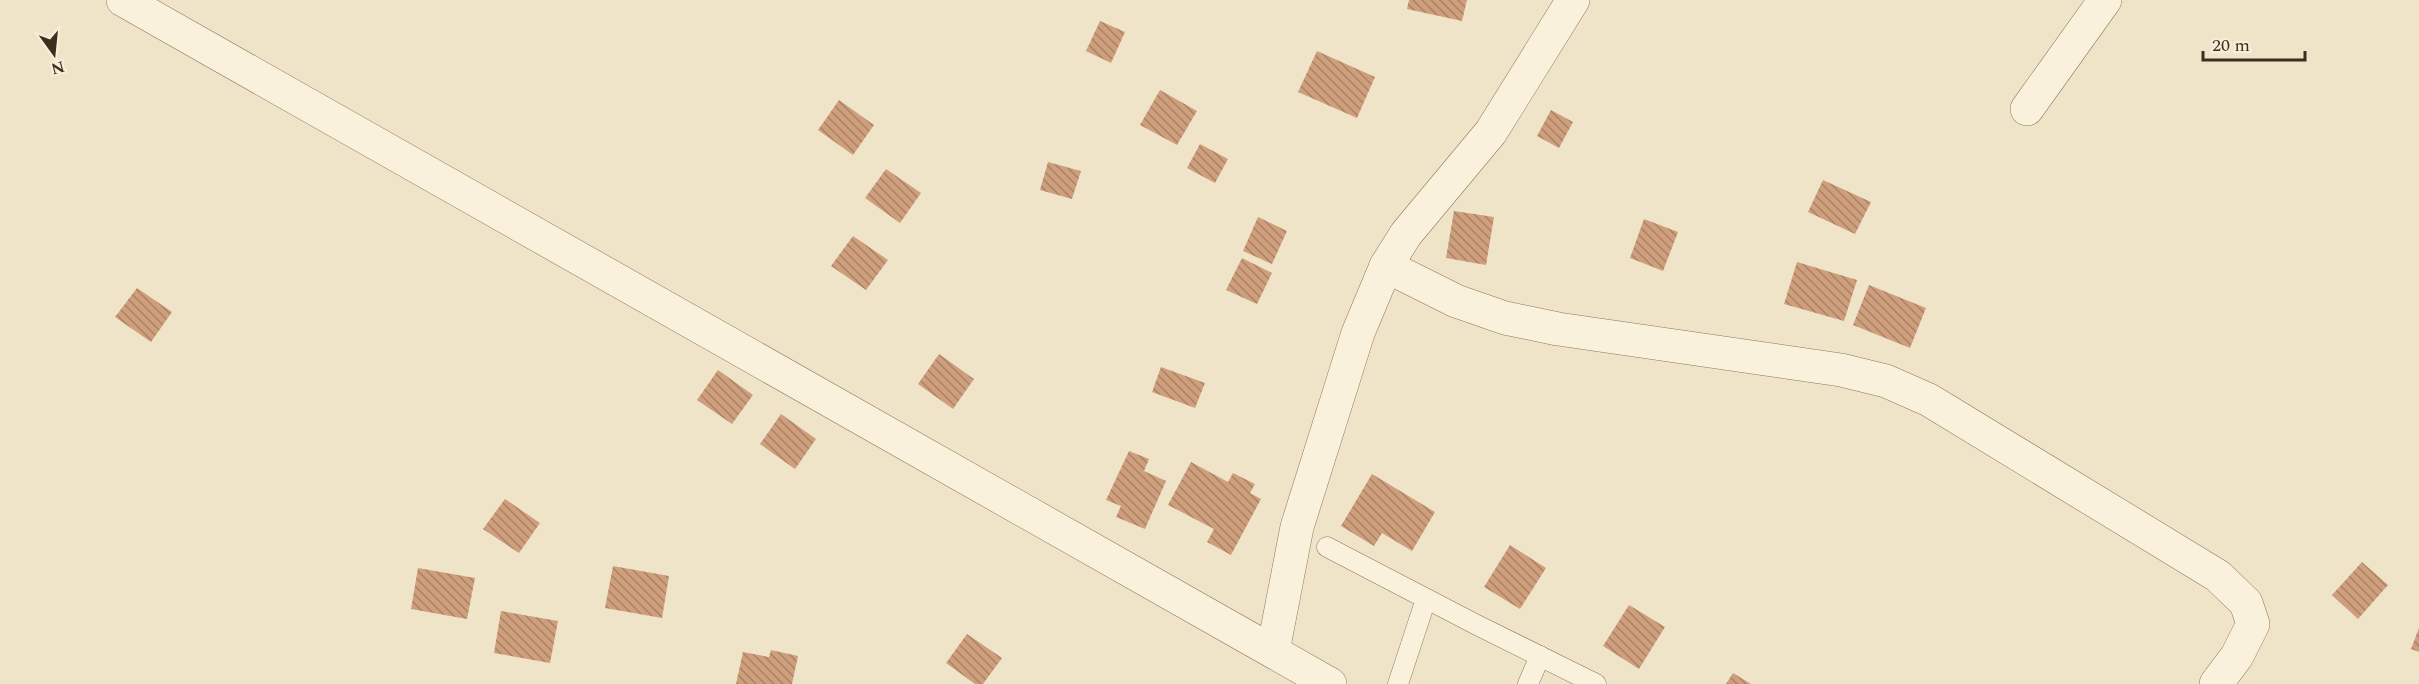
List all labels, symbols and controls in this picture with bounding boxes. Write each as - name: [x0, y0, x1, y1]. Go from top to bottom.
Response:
- north arrow: [24, 24, 84, 84]
- scale bar: [2203, 24, 2305, 62]
- text: 20 m: [2212, 32, 2250, 59]
- text: N: [48, 54, 67, 81]

